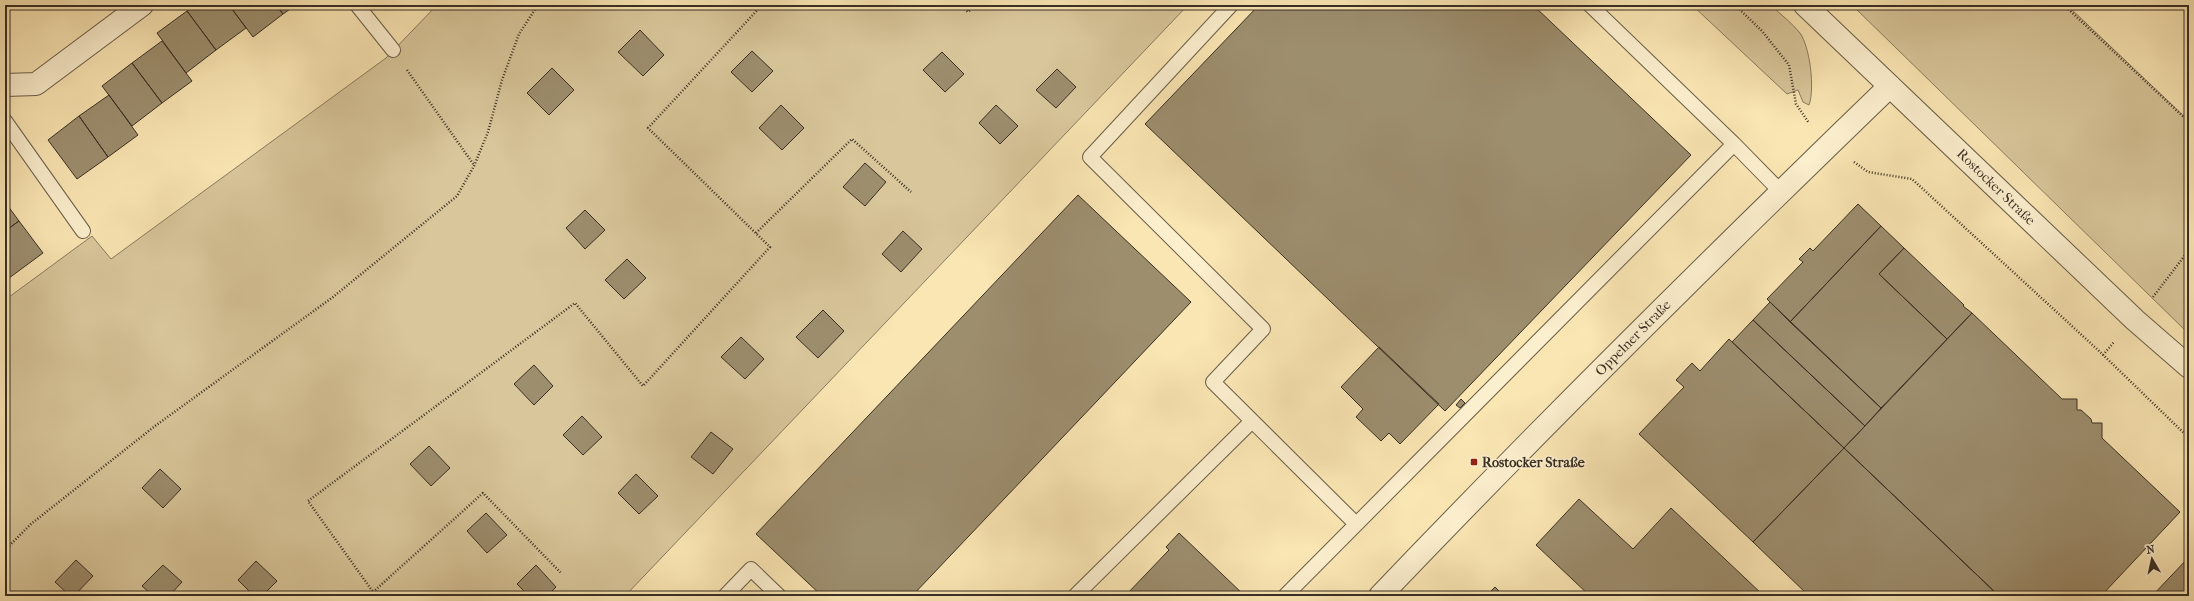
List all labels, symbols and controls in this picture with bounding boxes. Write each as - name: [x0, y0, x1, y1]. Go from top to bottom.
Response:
- street label: Rostocker Straße: [1953, 145, 2039, 229]
- street label: Oppelner Straße: [1591, 296, 1675, 380]
- place label: Rostocker Straße: [1482, 454, 1585, 471]
- marker: Rostocker Straße: [1469, 457, 1479, 467]
- north arrow: [2132, 539, 2172, 579]
- text: N: [2145, 542, 2156, 557]

